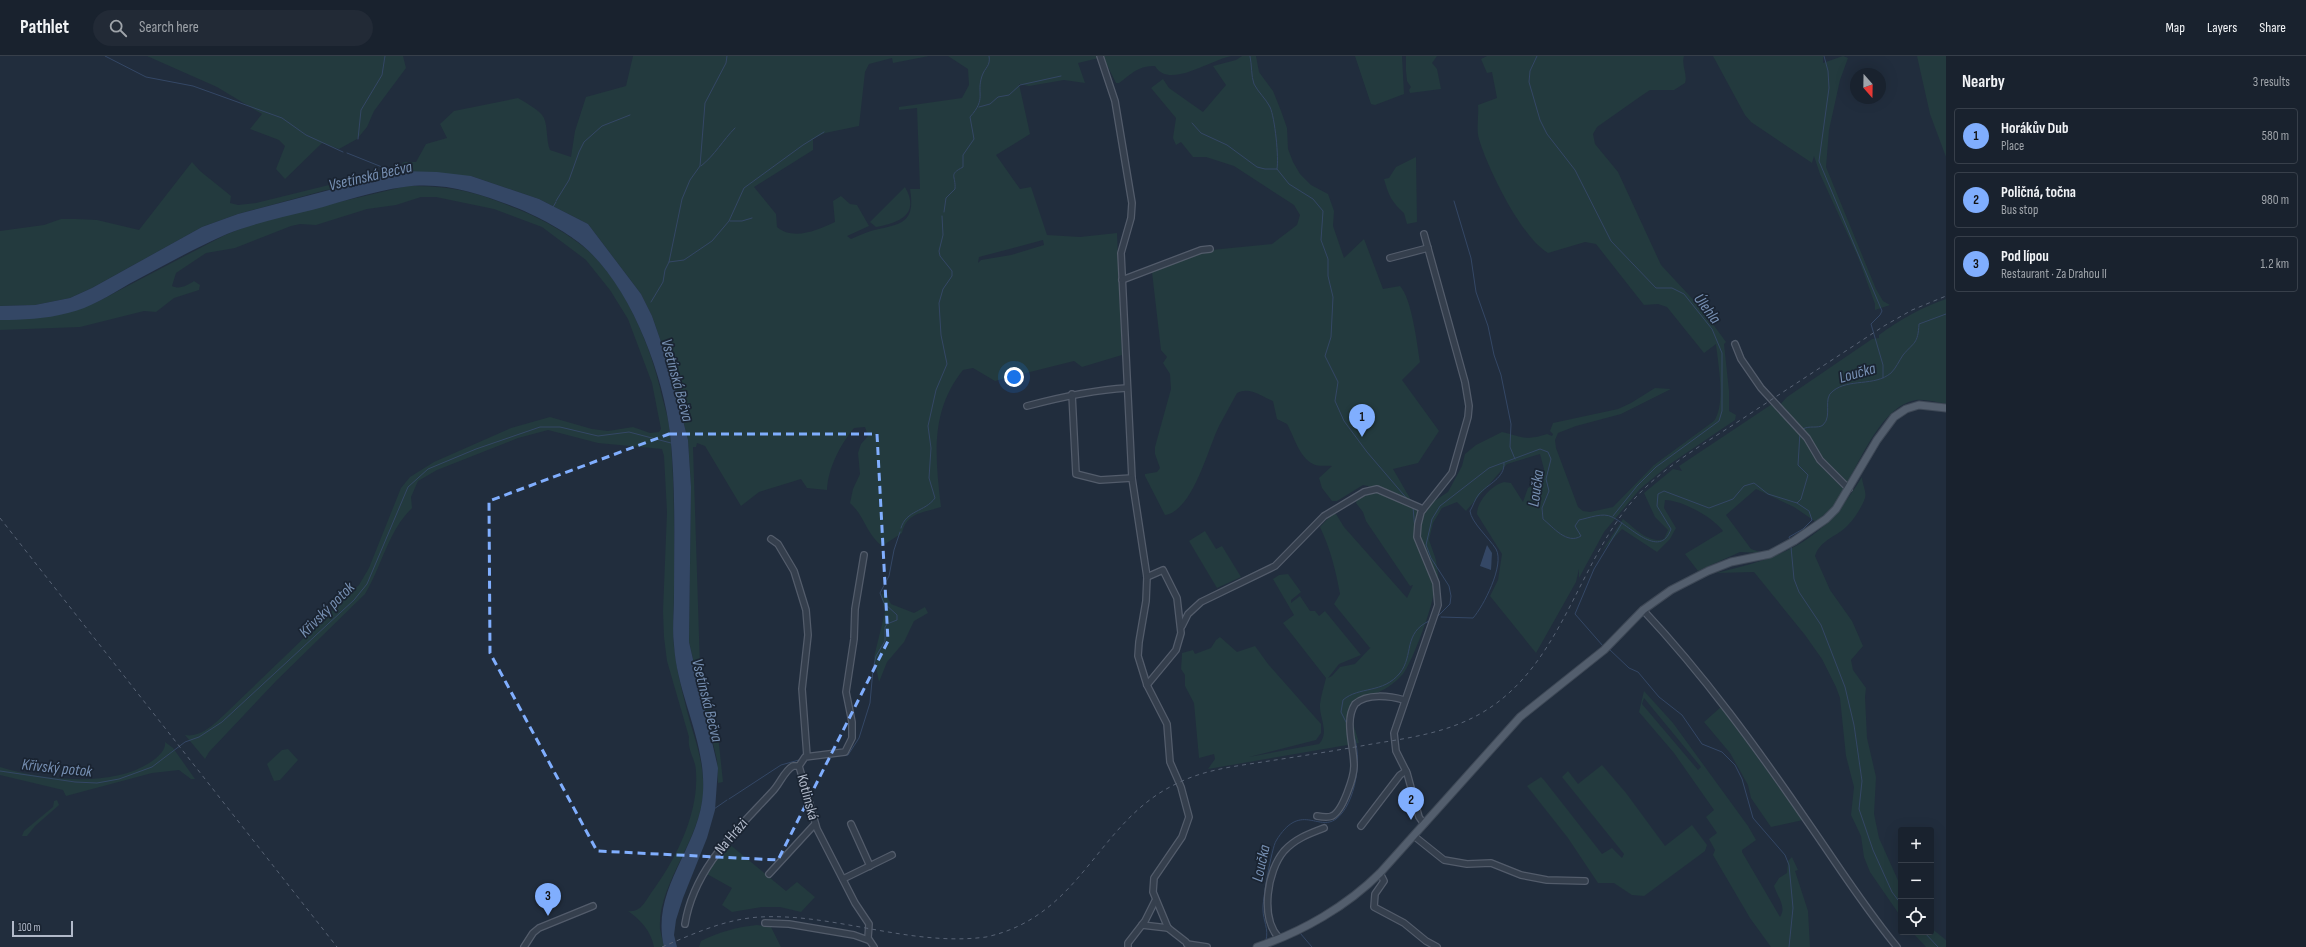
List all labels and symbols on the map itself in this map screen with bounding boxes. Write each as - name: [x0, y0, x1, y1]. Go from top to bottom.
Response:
- north arrow: [1850, 68, 1886, 104]
- water label: Vsetínská Bečva: [327, 158, 414, 195]
- water label: Úlehla: [1689, 290, 1725, 328]
- water label: Vsetínská Bečva: [656, 337, 697, 424]
- water label: Loučka: [1837, 359, 1878, 388]
- your location: [1004, 367, 1024, 387]
- pin: 1: [1349, 404, 1375, 437]
- water label: Loučka: [1524, 468, 1549, 508]
- water label: Křivský potok: [295, 578, 360, 642]
- water label: Vsetínská Bečva: [687, 657, 726, 744]
- water label: Křivský potok: [21, 755, 94, 782]
- street label: Kotlinská: [792, 772, 823, 822]
- pin: 2: [1398, 787, 1424, 820]
- street label: Na Hrázi: [711, 814, 752, 858]
- water label: Loučka: [1248, 843, 1275, 883]
- pin: 3: [535, 883, 561, 916]
- scale bar: [12, 919, 73, 938]

